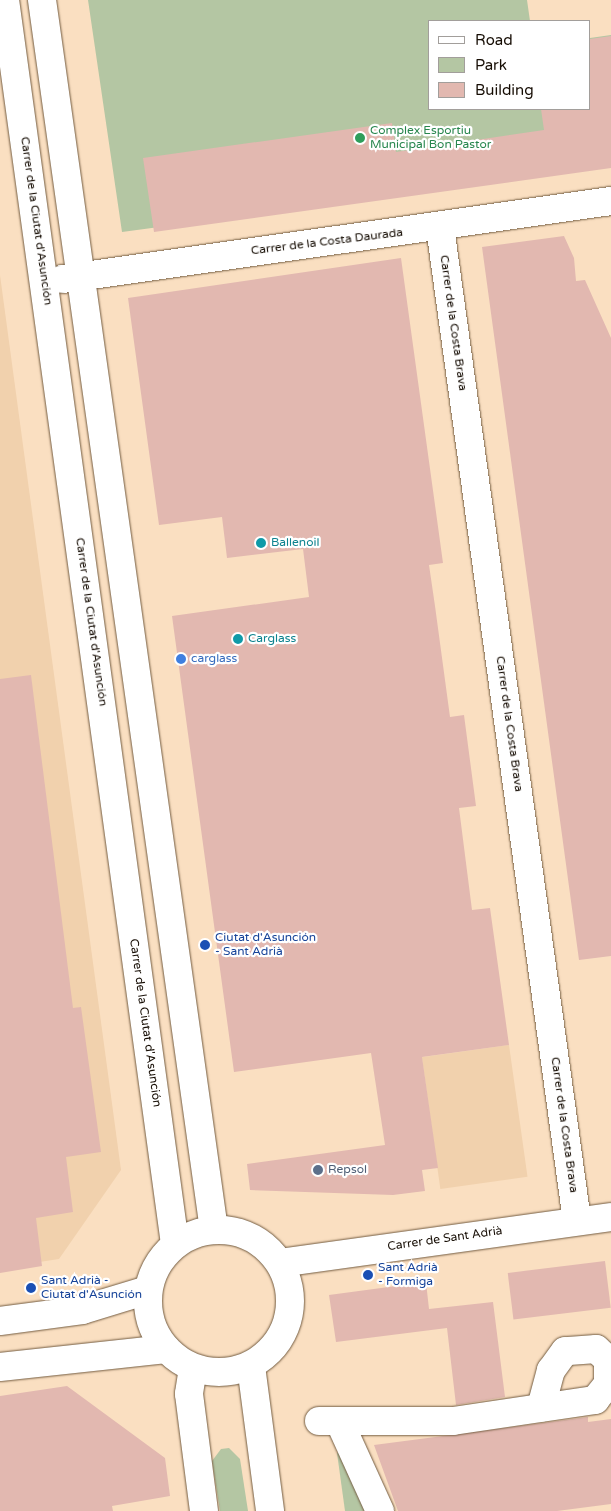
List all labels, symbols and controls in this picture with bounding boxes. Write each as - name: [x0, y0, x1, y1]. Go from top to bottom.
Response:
- legend: [428, 20, 591, 110]
- text: Road: [475, 31, 513, 49]
- text: Park: [475, 56, 507, 74]
- text: Building: [475, 81, 534, 99]
- place label: Complex Esportiu Municipal Bon Pastor: [370, 124, 491, 152]
- marker: Complex Esportiu Municipal Bon Pastor: [354, 132, 366, 144]
- street label: Carrer de la Ciutat d'Asunción: [17, 136, 55, 306]
- street label: Carrer de la Costa Daurada: [250, 226, 404, 258]
- street label: Carrer de la Costa Brava: [436, 254, 470, 392]
- place label: Ballenoil: [271, 536, 319, 550]
- street label: Carrer de la Ciutat d'Asunción: [72, 537, 110, 707]
- marker: Ballenoil: [255, 537, 267, 549]
- place label: Carglass: [248, 632, 296, 646]
- marker: Carglass: [232, 633, 244, 645]
- place label: carglass: [191, 652, 237, 666]
- marker: carglass: [175, 653, 187, 665]
- street label: Carrer de la Costa Brava: [492, 655, 526, 793]
- place label: Ciutat d'Asunción - Sant Adrià: [215, 931, 316, 959]
- street label: Carrer de la Ciutat d'Asunción: [126, 938, 164, 1108]
- marker: Ciutat d'Asunción - Sant Adrià: [199, 939, 211, 951]
- street label: Carrer de la Costa Brava: [547, 1056, 581, 1194]
- place label: Repsol: [328, 1163, 367, 1177]
- marker: Repsol: [312, 1164, 324, 1176]
- street label: Carrer de Sant Adrià: [387, 1224, 503, 1254]
- place label: Sant Adrià - Formiga: [378, 1261, 438, 1289]
- marker: Sant Adrià - Formiga: [362, 1269, 374, 1281]
- place label: Sant Adrià - Ciutat d'Asunción: [41, 1274, 142, 1302]
- marker: Sant Adrià - Ciutat d'Asunción: [25, 1282, 37, 1294]

